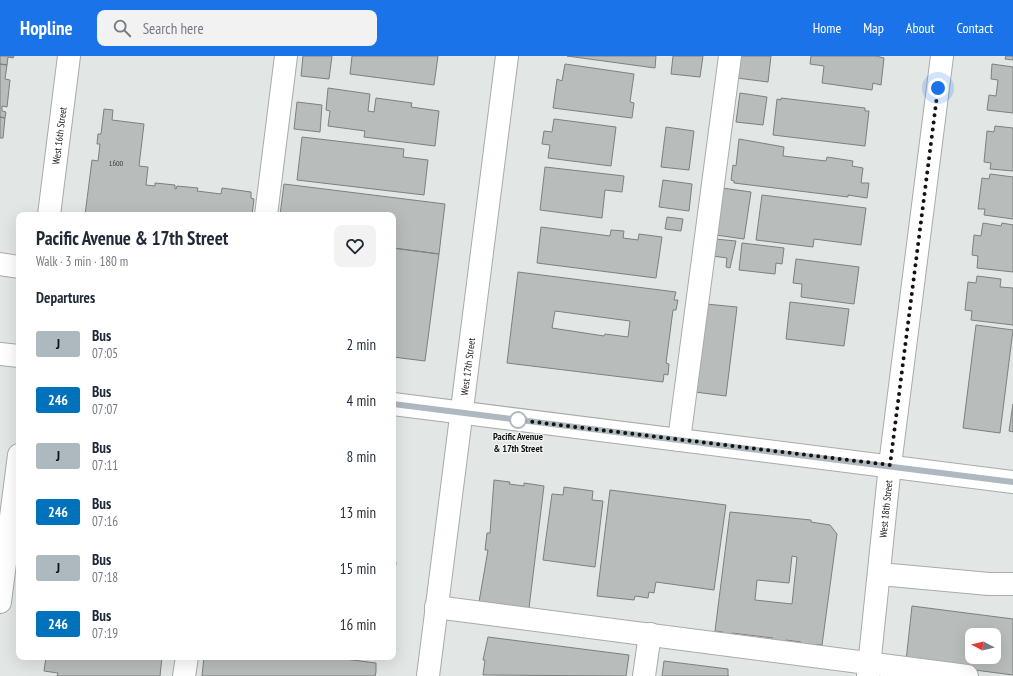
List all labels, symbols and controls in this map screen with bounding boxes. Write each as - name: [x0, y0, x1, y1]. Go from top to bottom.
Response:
- search box: [97, 10, 377, 46]
- text: Hopline: [20, 16, 73, 40]
- icon: search: [111, 17, 133, 39]
- text: Search here: [143, 19, 204, 38]
- text: Home: [813, 19, 841, 37]
- text: Map: [863, 19, 884, 37]
- text: About: [906, 19, 935, 37]
- text: Contact: [957, 19, 993, 37]
- your location: [928, 78, 948, 98]
- street label: West 16th Street: [49, 106, 69, 165]
- house number: 1600: [109, 158, 124, 168]
- button: heart: [334, 225, 376, 267]
- text: Pacific Avenue & 17th Street: [36, 226, 228, 250]
- text: Walk · 3 min · 180 m: [36, 253, 128, 270]
- text: Departures: [36, 288, 95, 307]
- text: Bus: [92, 326, 111, 345]
- text: J: [56, 335, 60, 353]
- text: 2 min: [346, 335, 376, 354]
- street label: West 17th Street: [457, 337, 478, 396]
- text: 07:05: [92, 345, 118, 362]
- text: Bus: [92, 382, 111, 401]
- text: 246: [48, 391, 68, 409]
- text: 4 min: [346, 391, 376, 410]
- text: 07:07: [92, 401, 118, 418]
- marker: Pacific Avenue & 17th Street: [509, 411, 527, 429]
- place label: Pacific Avenue & 17th Street: [493, 430, 543, 455]
- text: Bus: [92, 438, 111, 457]
- text: J: [56, 447, 60, 465]
- text: 8 min: [346, 447, 376, 466]
- text: 07:11: [92, 457, 118, 474]
- street label: West 18th Street: [876, 479, 895, 538]
- text: Bus: [92, 494, 111, 513]
- text: 246: [48, 503, 68, 521]
- text: 13 min: [340, 503, 376, 522]
- text: 07:16: [92, 513, 118, 530]
- text: Bus: [92, 550, 111, 569]
- text: J: [56, 559, 60, 577]
- text: 15 min: [340, 559, 376, 578]
- text: 07:18: [92, 569, 118, 586]
- text: Bus: [92, 606, 111, 625]
- text: 246: [48, 615, 68, 633]
- text: 16 min: [340, 615, 376, 634]
- text: 07:19: [92, 625, 118, 642]
- north arrow: [965, 628, 1001, 664]
- map controls: [965, 628, 1001, 664]

